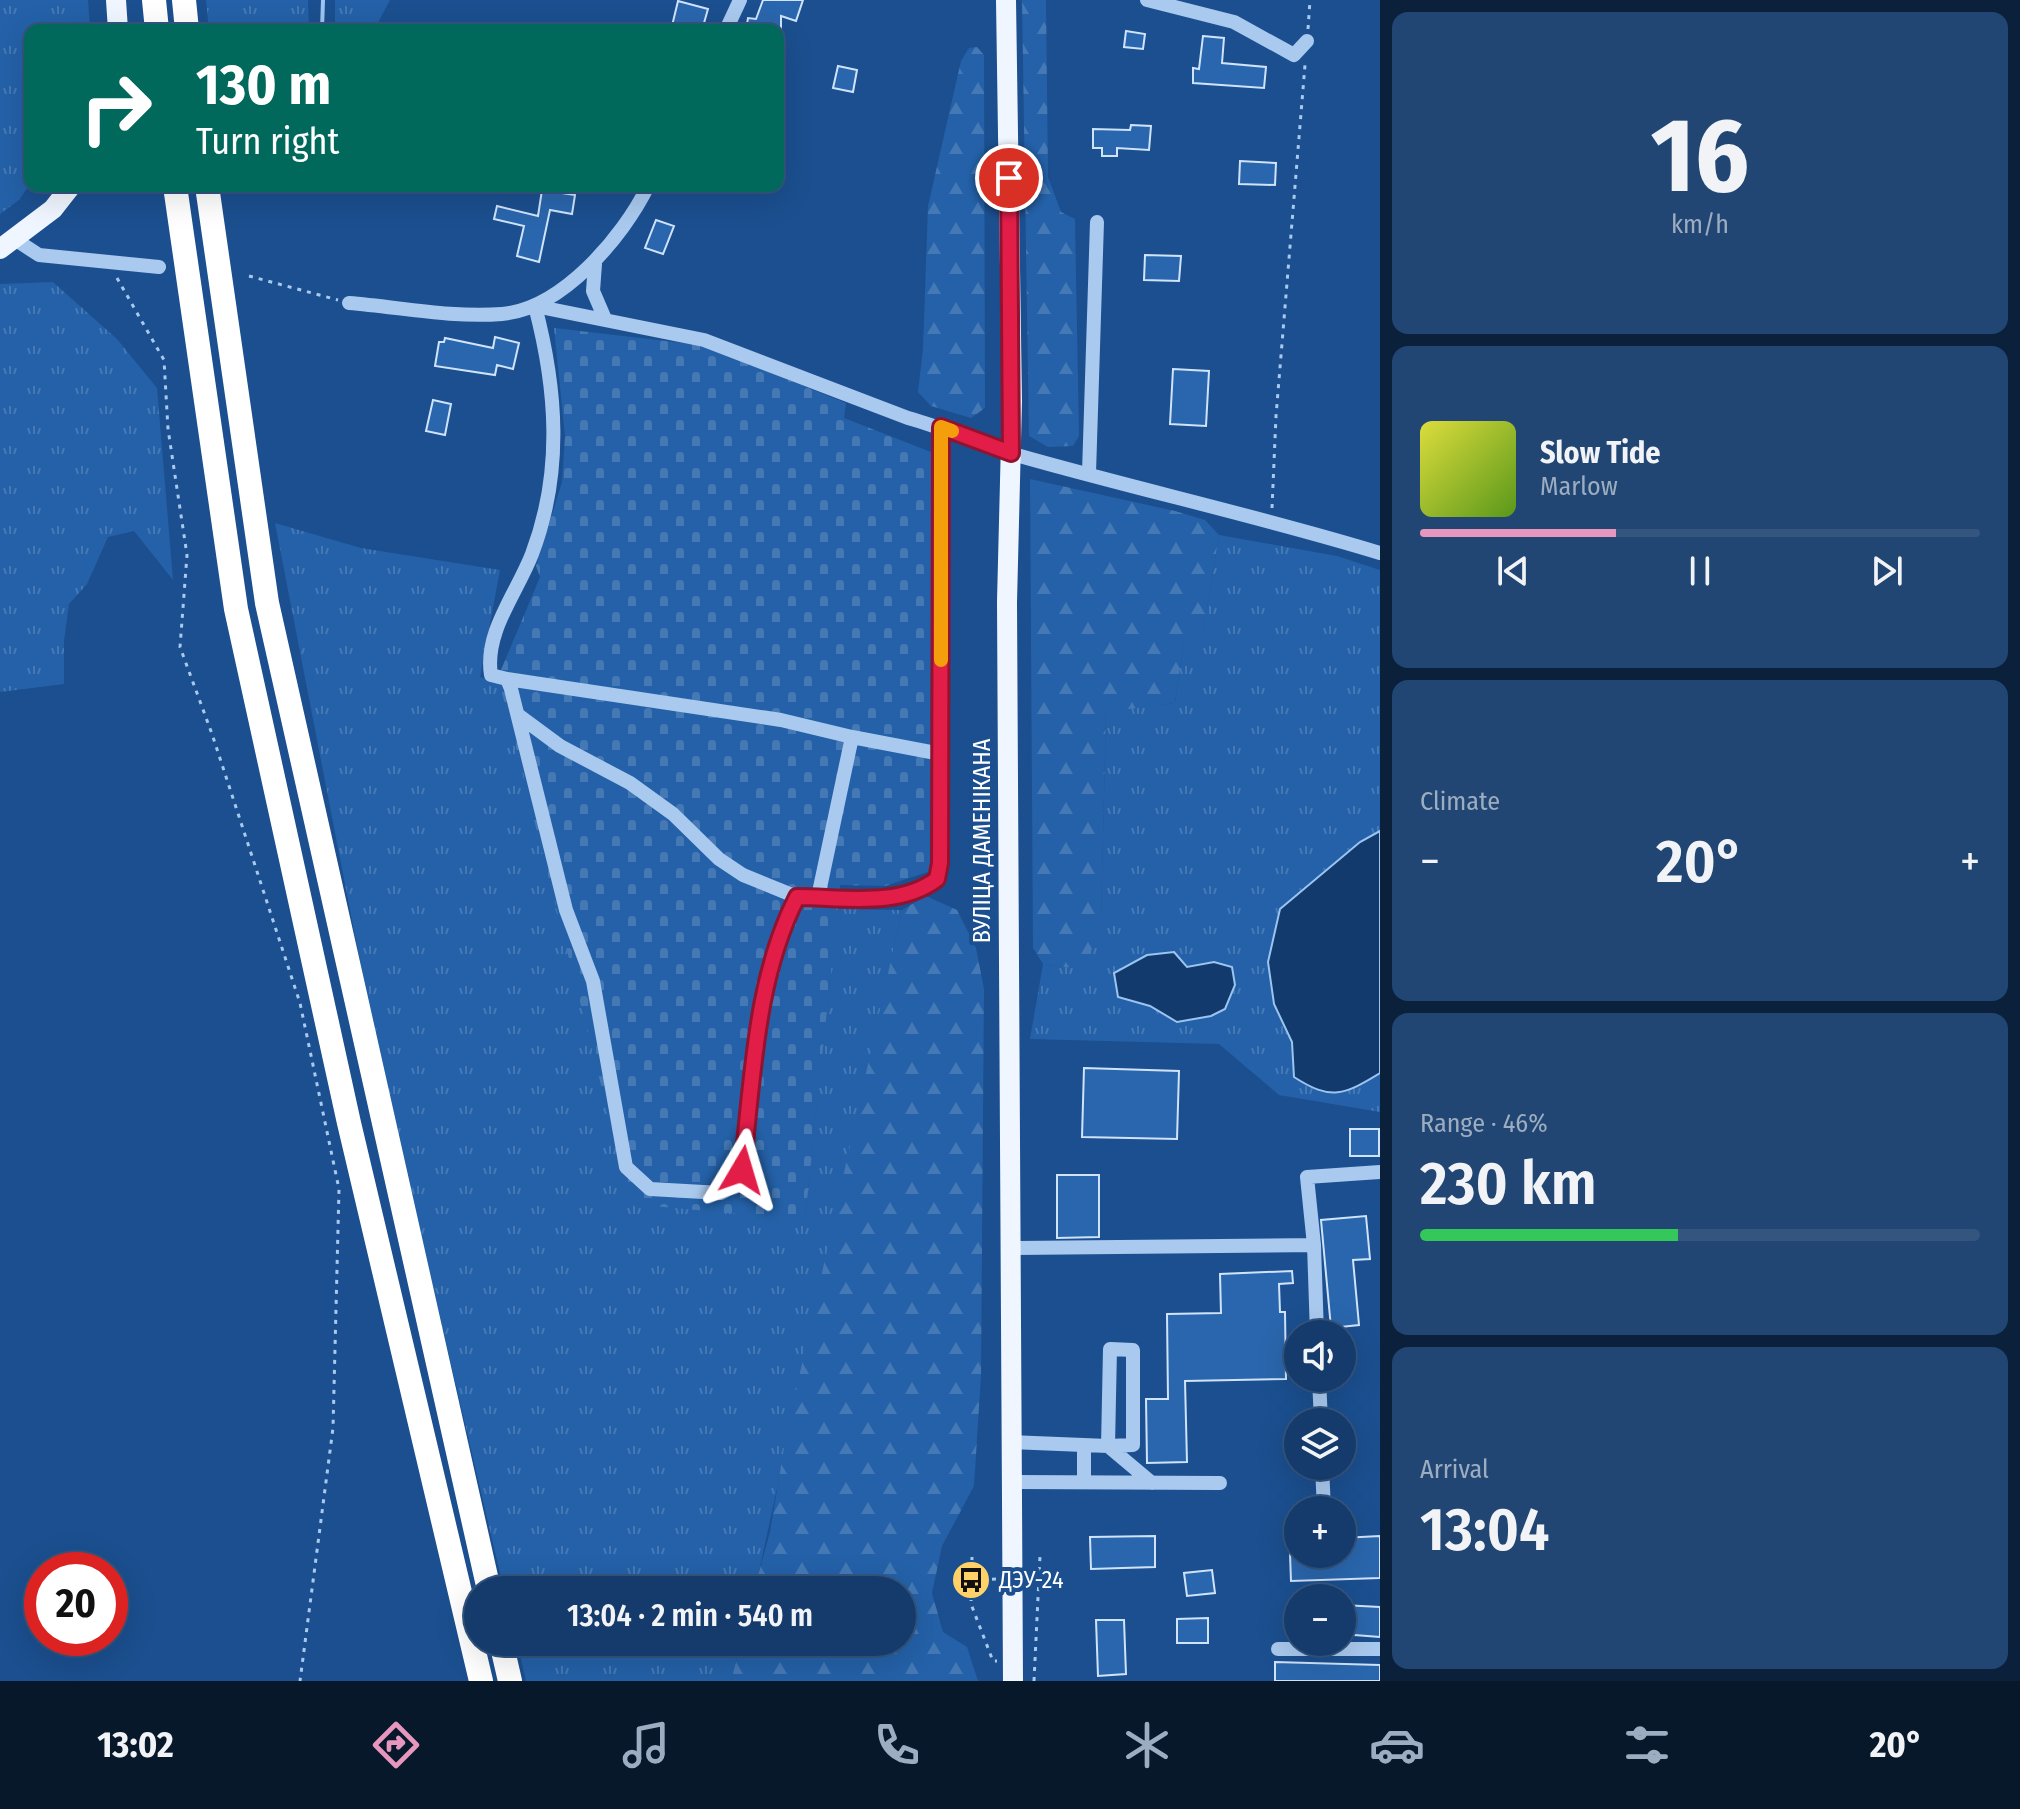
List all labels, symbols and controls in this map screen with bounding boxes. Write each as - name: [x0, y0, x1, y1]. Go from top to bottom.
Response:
- text: 130 m: [196, 52, 331, 119]
- icon: right: [64, 56, 168, 160]
- text: 16: [1651, 94, 1749, 219]
- text: Turn right: [196, 120, 339, 164]
- pin: [975, 144, 1043, 212]
- icon: arrive: [987, 156, 1031, 200]
- text: km/h: [1671, 209, 1729, 240]
- text: Slow Tide: [1540, 435, 1661, 471]
- text: Marlow: [1540, 471, 1618, 502]
- icon: previous: [1491, 549, 1535, 593]
- icon: pause: [1678, 549, 1722, 593]
- icon: next: [1865, 549, 1909, 593]
- street label: ВУЛІЦА ДАМЕНІКАНА: [968, 738, 996, 943]
- text: Climate: [1420, 786, 1500, 817]
- text: 20°: [1656, 826, 1744, 898]
- text: −: [1420, 835, 1440, 888]
- text: +: [1960, 835, 1980, 888]
- text: Range · 46%: [1420, 1108, 1548, 1139]
- position arrow: [700, 1128, 784, 1212]
- text: 230 km: [1420, 1148, 1597, 1220]
- map controls: [1284, 1320, 1356, 1656]
- button: sound: [1284, 1320, 1356, 1392]
- button: layers: [1284, 1408, 1356, 1480]
- text: Arrival: [1420, 1454, 1489, 1485]
- text: 13:04: [1420, 1494, 1549, 1566]
- button: +: [1284, 1496, 1356, 1568]
- speed limit sign: 20: [24, 1552, 128, 1656]
- bus stop icon: ДЭУ-24: [950, 1559, 992, 1601]
- place label: ДЭУ-24: [998, 1566, 1064, 1594]
- button: −: [1284, 1584, 1356, 1656]
- text: 13:04 · 2 min · 540 m: [567, 1598, 813, 1634]
- icon: directions: [368, 1717, 424, 1773]
- icon: music: [618, 1717, 674, 1773]
- icon: phone: [869, 1717, 925, 1773]
- icon: climate: [1119, 1717, 1175, 1773]
- icon: car: [1369, 1717, 1425, 1773]
- icon: filters: [1619, 1717, 1675, 1773]
- text: 13:02: [97, 1723, 174, 1767]
- text: 20°: [1870, 1723, 1923, 1767]

